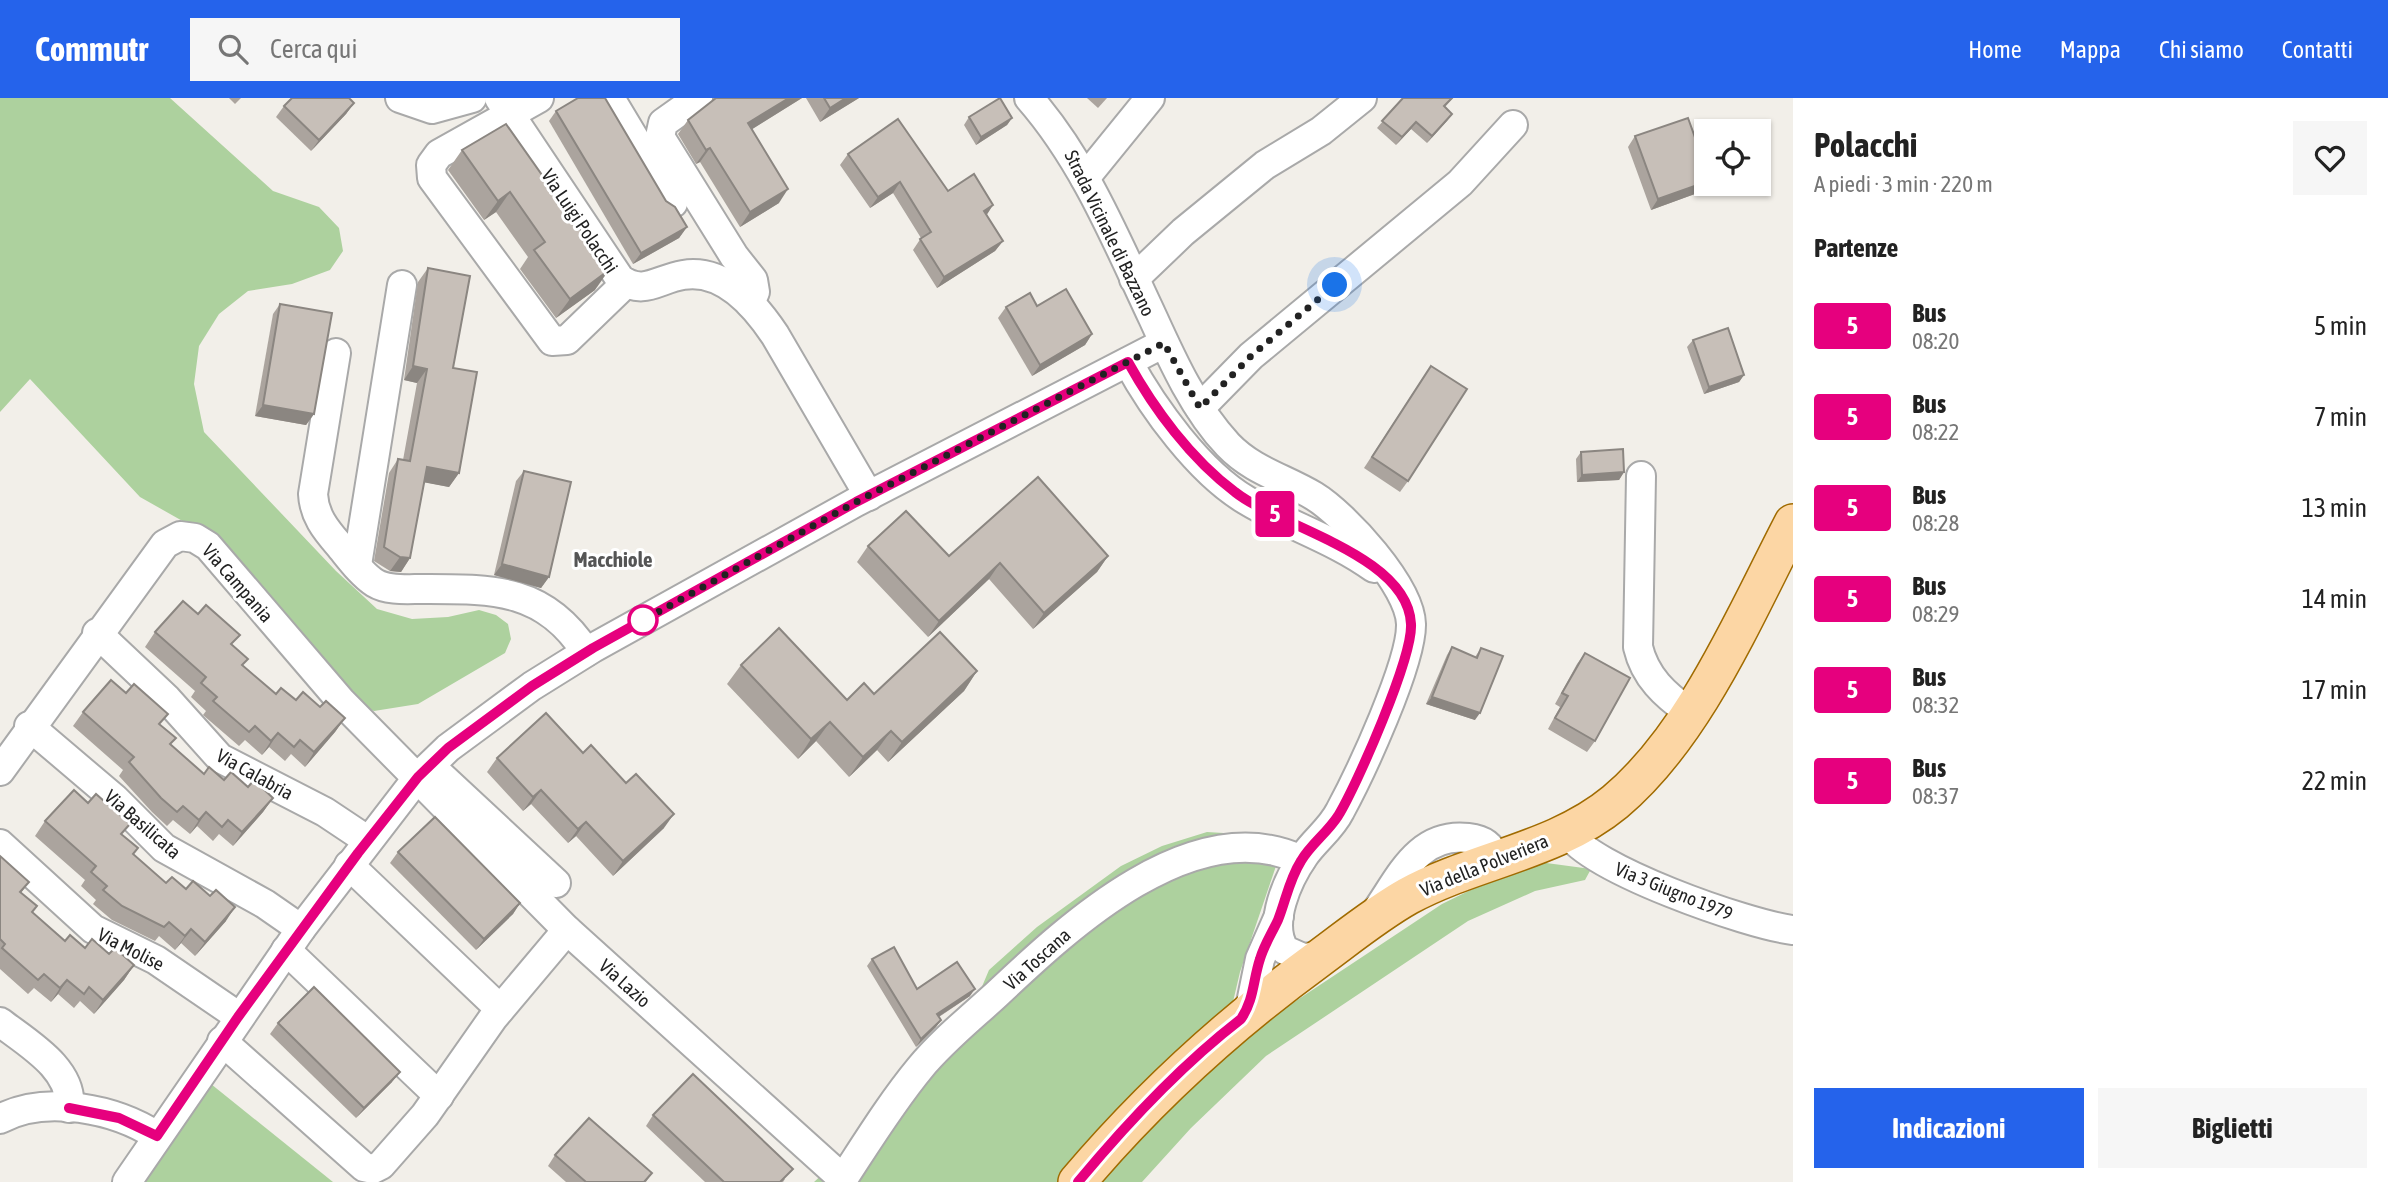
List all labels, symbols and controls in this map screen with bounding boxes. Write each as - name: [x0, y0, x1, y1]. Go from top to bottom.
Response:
- search box: [190, 18, 680, 81]
- text: Commutr: [35, 30, 148, 68]
- icon: search: [214, 30, 252, 68]
- text: Cerca qui: [270, 34, 357, 64]
- text: Home: [1968, 36, 2022, 63]
- text: Mappa: [2060, 36, 2121, 63]
- text: Chi siamo: [2159, 36, 2244, 63]
- text: Contatti: [2282, 36, 2353, 63]
- map controls: [1694, 119, 1771, 196]
- button: locate: [1694, 119, 1771, 196]
- button: heart: [2293, 121, 2367, 195]
- text: Polacchi: [1814, 126, 1917, 164]
- street label: Strada Vicinale di Bazzano: [1060, 147, 1160, 320]
- street label: Via Luigi Polacchi: [537, 165, 623, 277]
- text: A piedi · 3 min · 220 m: [1814, 171, 1993, 197]
- text: Partenze: [1814, 233, 1898, 263]
- your location: [1317, 267, 1352, 302]
- text: Bus: [1912, 298, 1946, 328]
- text: 5 min: [2314, 311, 2367, 341]
- text: 5: [1847, 312, 1858, 339]
- text: 08:20: [1912, 328, 1959, 354]
- text: Bus: [1912, 389, 1946, 419]
- text: 7 min: [2314, 402, 2367, 432]
- text: 5: [1847, 403, 1858, 430]
- text: 08:22: [1912, 419, 1959, 445]
- text: Bus: [1912, 480, 1946, 510]
- line badge: 5: [1252, 491, 1298, 537]
- text: 13 min: [2302, 493, 2367, 523]
- text: 5: [1847, 494, 1858, 521]
- text: 5: [1269, 500, 1281, 527]
- text: 08:28: [1912, 510, 1959, 536]
- street label: Via Campania: [198, 539, 278, 627]
- district label: Macchiole: [573, 547, 653, 571]
- text: Bus: [1912, 571, 1946, 601]
- text: 14 min: [2302, 584, 2367, 614]
- text: 5: [1847, 585, 1858, 612]
- text: 08:29: [1912, 601, 1959, 627]
- unlabelled marker: [628, 605, 658, 635]
- text: Bus: [1912, 662, 1946, 692]
- text: 17 min: [2302, 675, 2367, 705]
- text: 5: [1847, 676, 1858, 703]
- text: 08:32: [1912, 692, 1959, 718]
- street label: Via Calabria: [213, 744, 297, 804]
- text: Bus: [1912, 753, 1946, 783]
- text: 22 min: [2302, 766, 2367, 796]
- text: 5: [1847, 767, 1858, 794]
- text: 08:37: [1912, 783, 1959, 809]
- street label: Via Basilicata: [100, 785, 186, 863]
- street label: Via della Polveriera: [1417, 829, 1551, 901]
- street label: Via 3 Giugno 1979: [1612, 857, 1736, 925]
- street label: Via Molise: [94, 923, 168, 975]
- street label: Via Toscana: [999, 923, 1075, 995]
- street label: Via Lazio: [595, 954, 655, 1012]
- button: Indicazioni: [1814, 1088, 2084, 1168]
- button: Biglietti: [2098, 1088, 2367, 1168]

